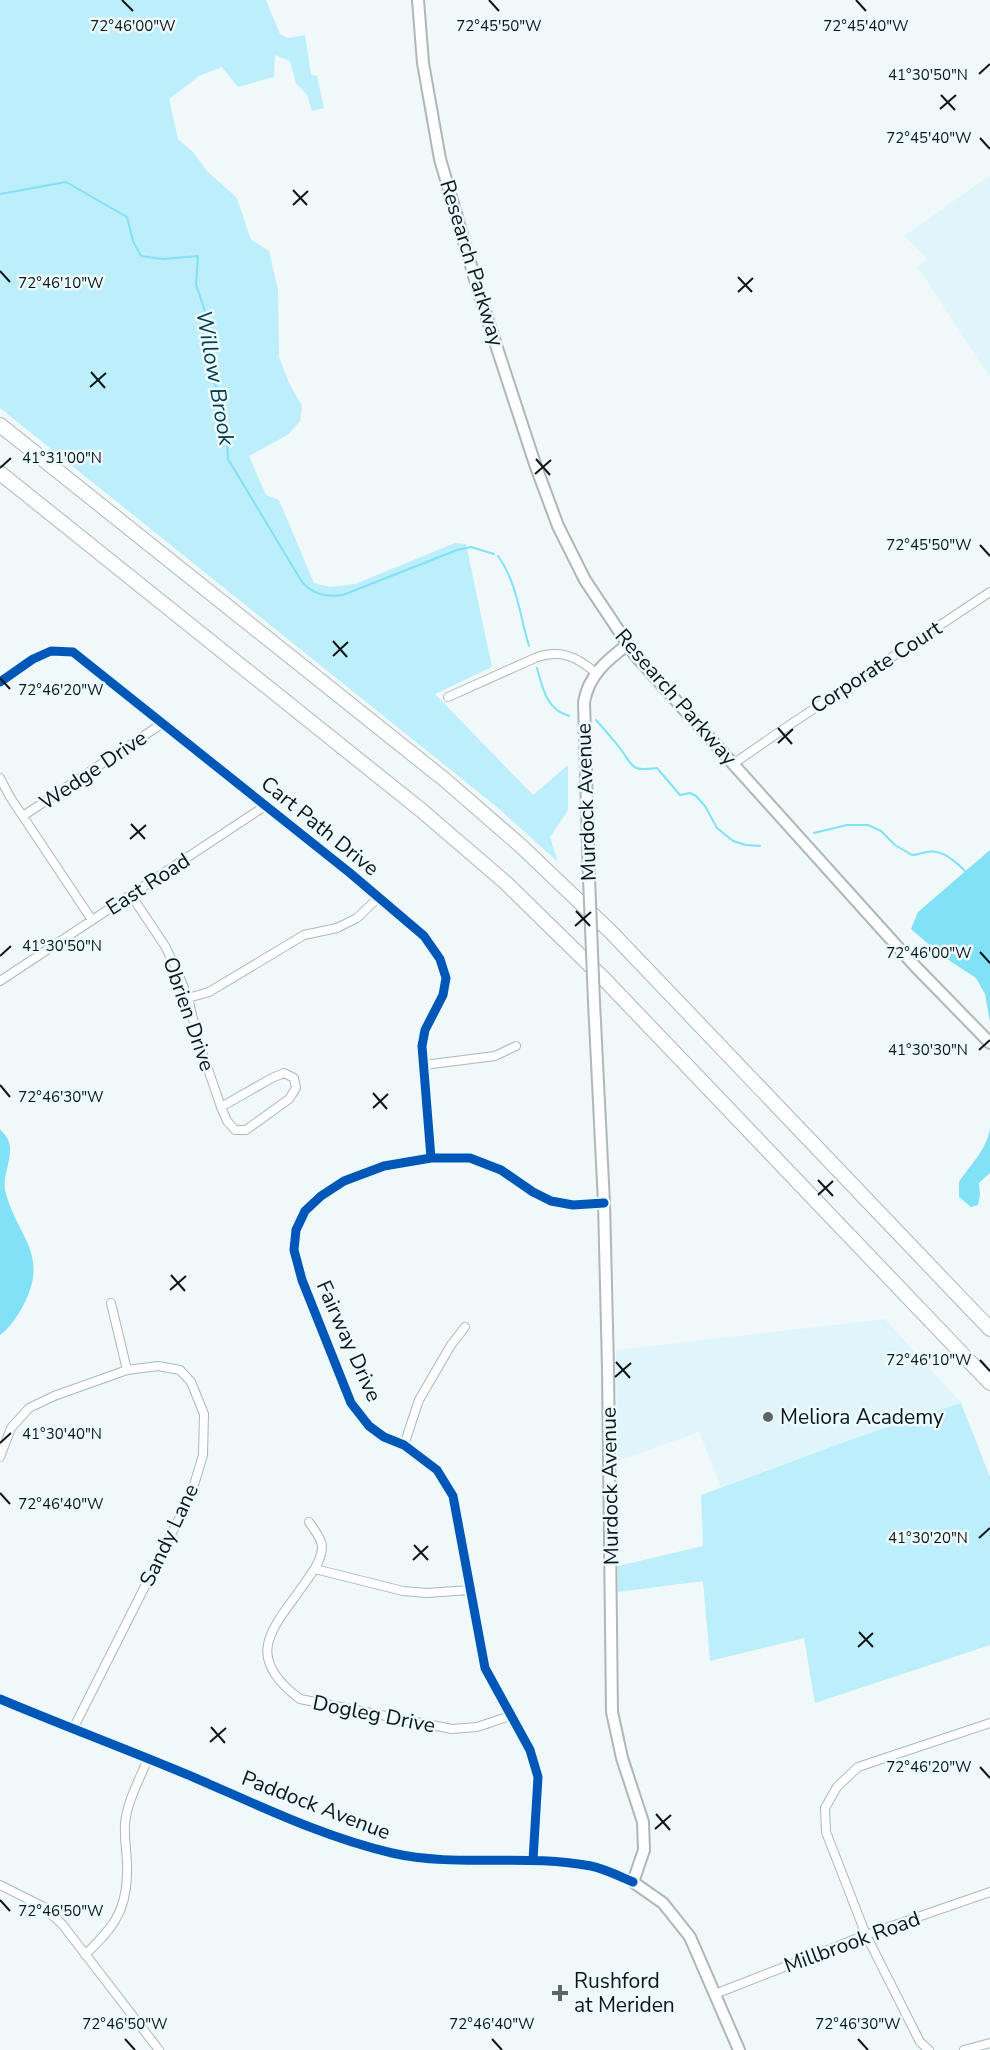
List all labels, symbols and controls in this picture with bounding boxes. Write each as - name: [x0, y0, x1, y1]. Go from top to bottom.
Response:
- text: 72°46'00"W: [90, 16, 176, 36]
- text: 72°45'50"W: [456, 16, 542, 36]
- text: 72°45'40"W: [823, 16, 909, 36]
- text: 41°30'50"N: [888, 65, 968, 85]
- text: 72°45'40"W: [886, 128, 972, 148]
- street label: Research Parkway: [433, 176, 511, 350]
- text: 72°46'10"W: [18, 273, 104, 293]
- water label: Willow Brook: [188, 308, 242, 449]
- text: 41°31'00"N: [22, 448, 102, 468]
- text: 72°45'50"W: [886, 535, 972, 555]
- street label: Corporate Court: [805, 614, 948, 720]
- street label: Research Parkway: [609, 623, 743, 771]
- text: 72°46'20"W: [18, 680, 104, 700]
- street label: Murdock Avenue: [569, 722, 603, 882]
- street label: Wedge Drive: [34, 724, 152, 816]
- street label: Cart Path Drive: [255, 770, 385, 882]
- street label: East Road: [101, 846, 195, 922]
- text: 41°30'50"N: [22, 936, 102, 956]
- text: 72°46'00"W: [886, 943, 972, 963]
- street label: Obrien Drive: [156, 953, 222, 1075]
- text: 41°30'30"N: [888, 1040, 968, 1060]
- text: 72°46'30"W: [18, 1087, 104, 1107]
- street label: Fairway Drive: [310, 1276, 388, 1406]
- text: 72°46'10"W: [886, 1350, 972, 1370]
- place label: Meliora Academy: [780, 1403, 944, 1431]
- street label: Murdock Avenue: [595, 1407, 625, 1565]
- marker: Meliora Academy: [761, 1410, 775, 1424]
- text: 41°30'40"N: [22, 1424, 102, 1444]
- street label: Sandy Lane: [133, 1479, 205, 1591]
- text: 72°46'40"W: [18, 1494, 104, 1514]
- text: 41°30'20"N: [888, 1528, 968, 1548]
- street label: Dogleg Drive: [310, 1688, 438, 1740]
- text: 72°46'20"W: [886, 1757, 972, 1777]
- street label: Paddock Avenue: [238, 1764, 394, 1846]
- text: 72°46'50"W: [18, 1901, 104, 1921]
- street label: Millbrook Road: [780, 1904, 924, 1980]
- place label: Rushford at Meriden: [574, 1967, 675, 2019]
- marker: Rushford at Meriden: [551, 1984, 569, 2002]
- text: 72°46'50"W: [82, 2014, 168, 2034]
- text: 72°46'40"W: [449, 2014, 535, 2034]
- text: 72°46'30"W: [815, 2014, 901, 2034]

